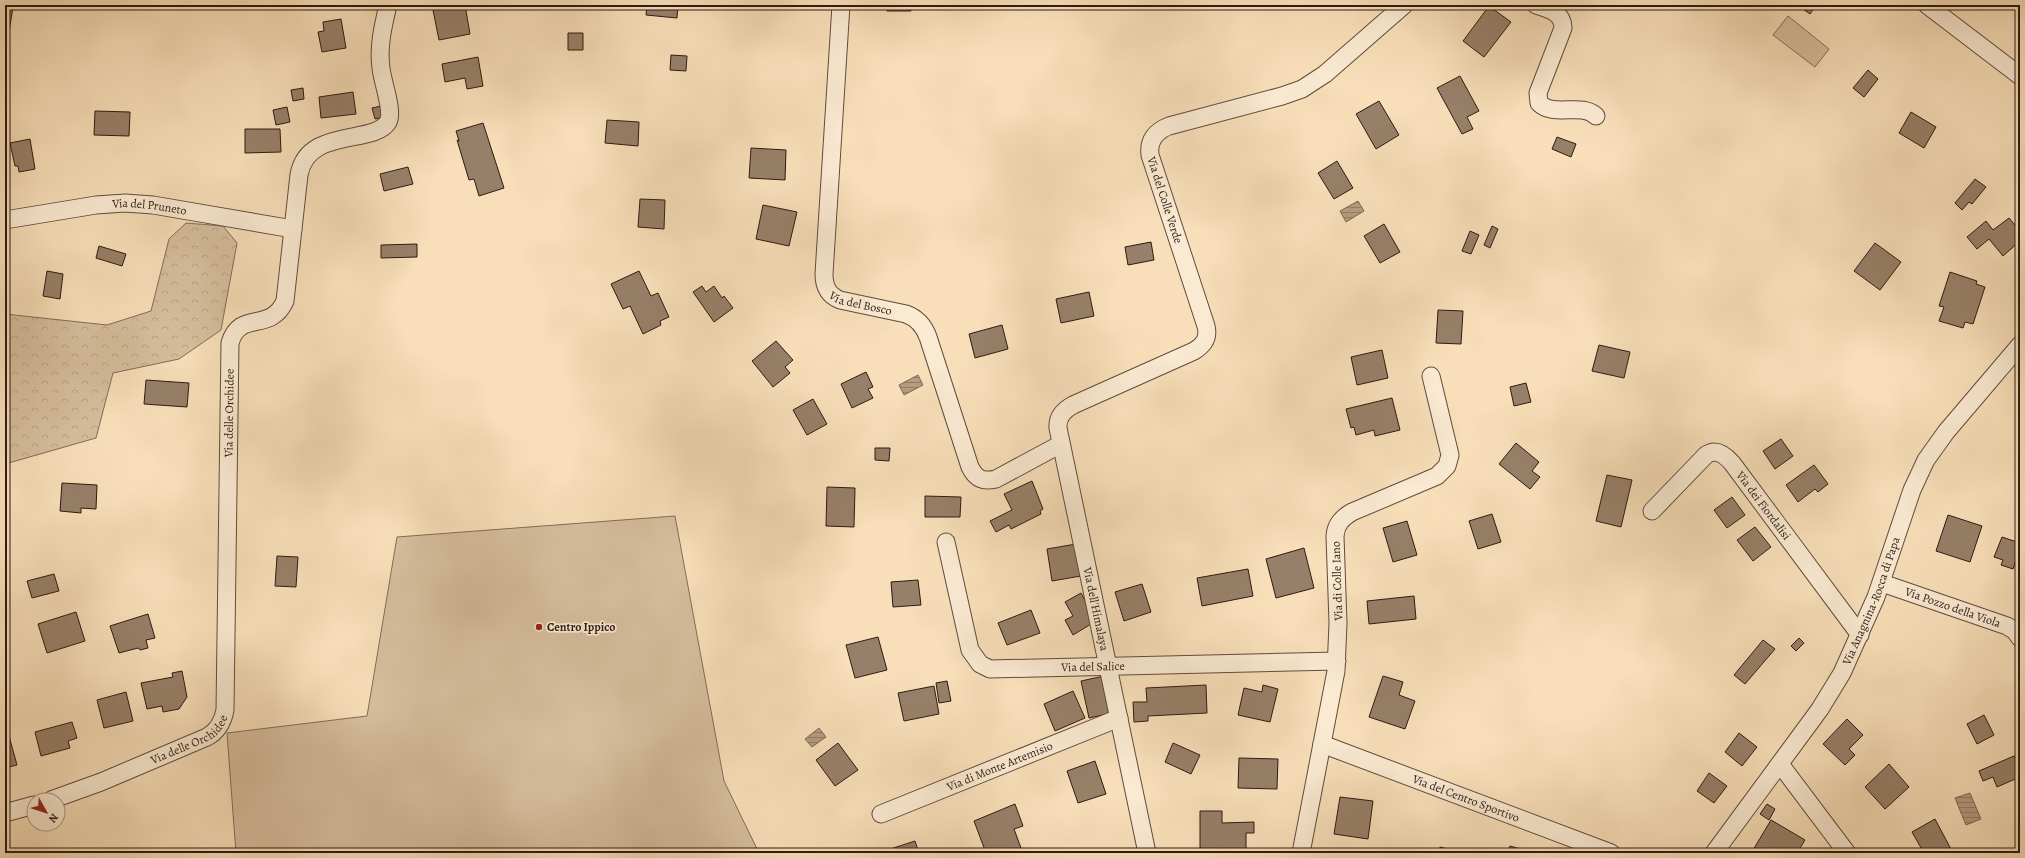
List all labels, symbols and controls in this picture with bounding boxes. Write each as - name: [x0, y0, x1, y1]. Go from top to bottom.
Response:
- street label: Via del Colle Verde: [1143, 154, 1187, 245]
- street label: Via del Pruneto: [111, 195, 188, 219]
- street label: Via del Bosco: [825, 287, 893, 319]
- street label: Via delle Orchidee: [220, 368, 238, 458]
- street label: Via dei Fiordalisi: [1732, 467, 1795, 543]
- street label: Via Anagnina-Rocca di Papa: [1838, 534, 1904, 668]
- street label: Via di Colle Iano: [1328, 541, 1346, 622]
- street label: Via dell'Himalaya: [1079, 565, 1113, 653]
- street label: Via Pozzo della Viola: [1902, 583, 2003, 631]
- place label: Centro Ippico: [547, 619, 615, 635]
- marker: Centro Ippico: [534, 622, 544, 632]
- street label: Via del Salice: [1060, 658, 1125, 675]
- street label: Via delle Orchidee: [147, 713, 231, 768]
- street label: Via di Monte Artemisio: [943, 738, 1055, 795]
- street label: Via del Centro Sportivo: [1409, 771, 1522, 826]
- north arrow: [26, 792, 66, 832]
- text: N: [45, 810, 62, 826]

